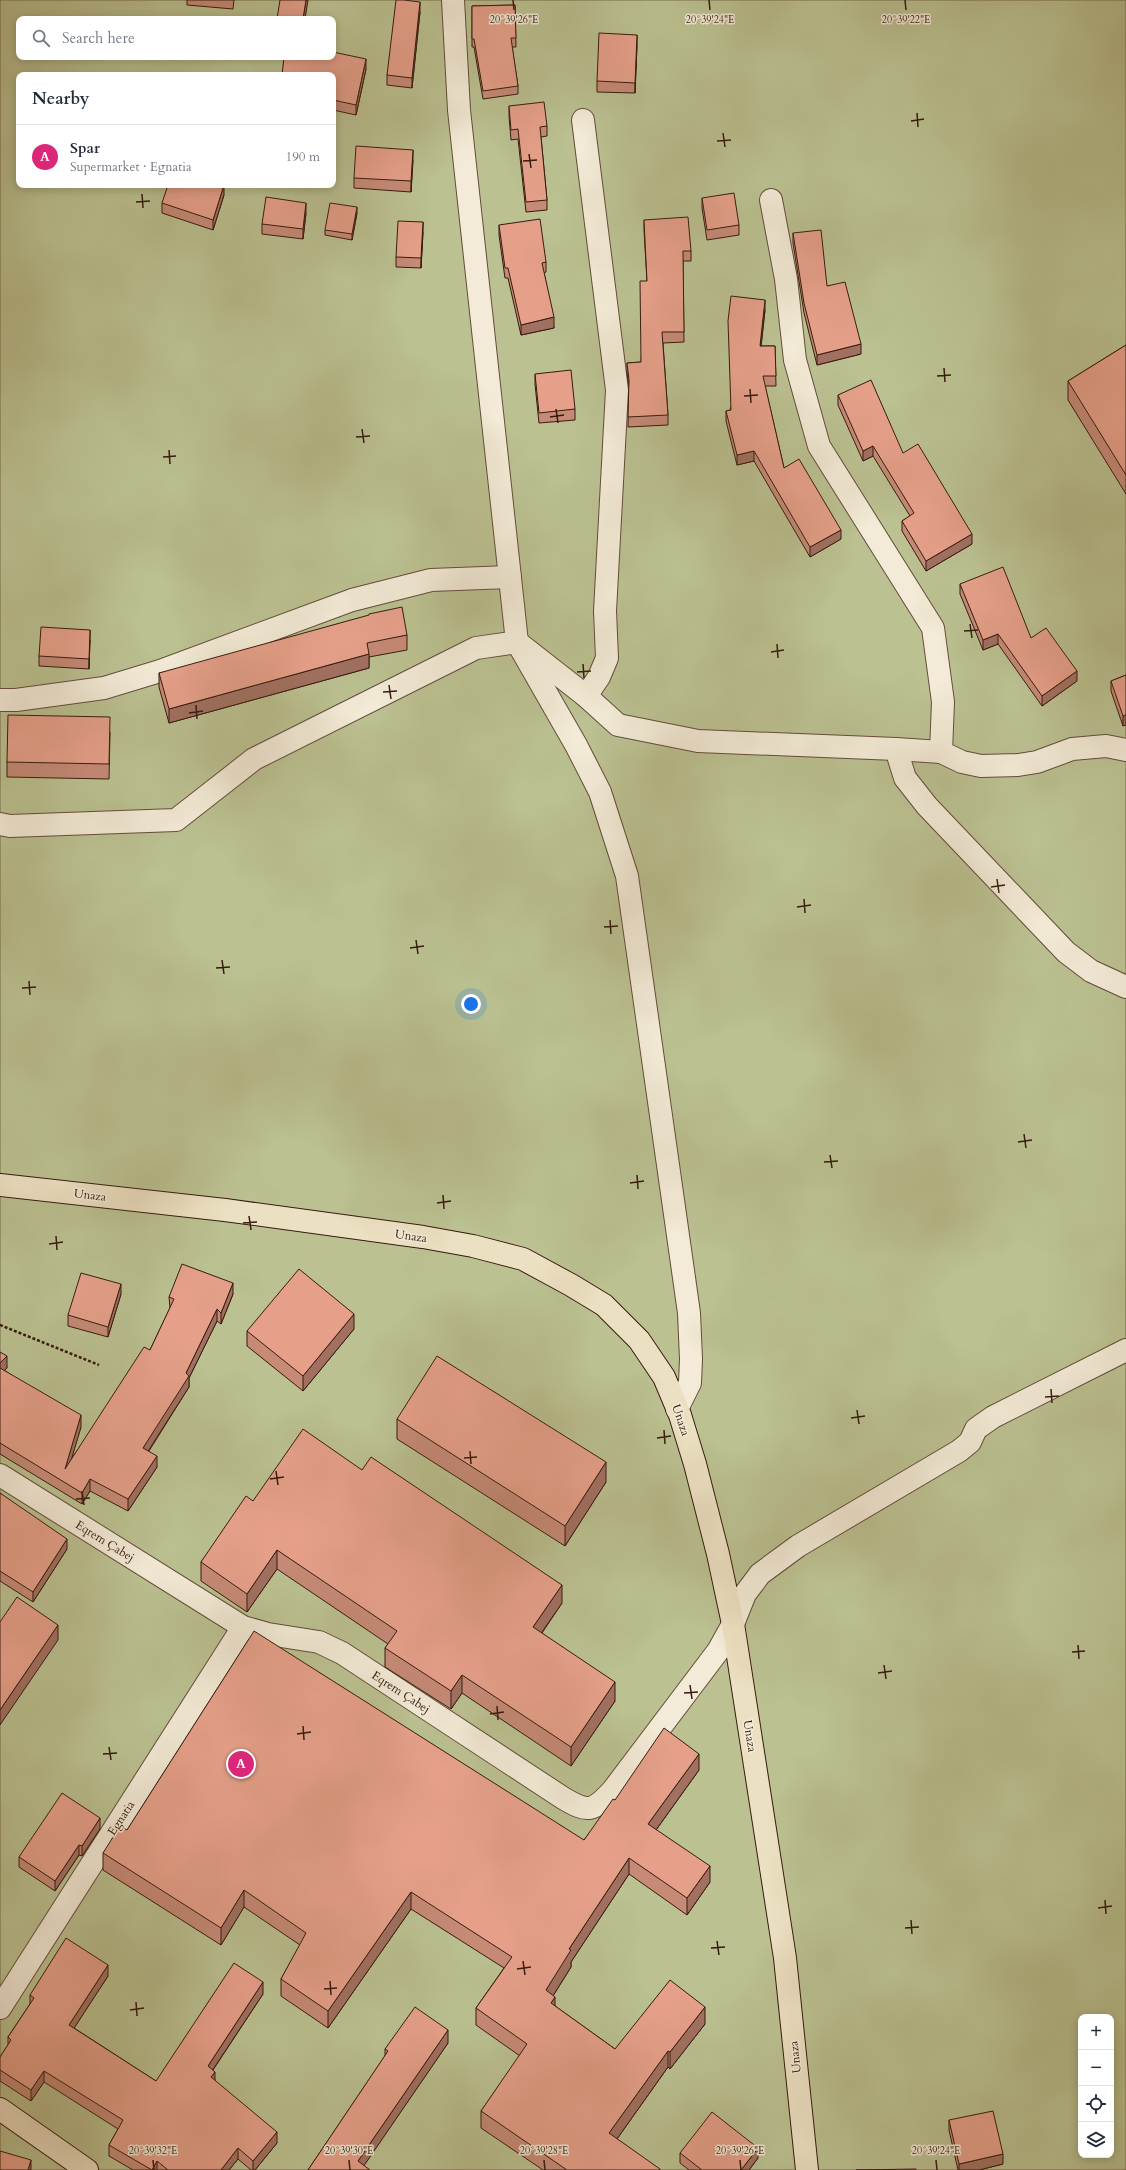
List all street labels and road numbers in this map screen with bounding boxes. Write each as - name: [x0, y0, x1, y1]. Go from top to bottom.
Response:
- street label: Unaza: [73, 1185, 108, 1205]
- street label: Unaza: [394, 1226, 429, 1246]
- street label: Unaza: [668, 1402, 694, 1439]
- street label: Eqrem Çabej: [72, 1517, 138, 1565]
- street label: Eqrem Çabej: [369, 1667, 433, 1717]
- street label: Unaza: [740, 1719, 761, 1754]
- street label: Egnatia: [104, 1797, 139, 1839]
- street label: Unaza: [785, 2039, 805, 2074]

